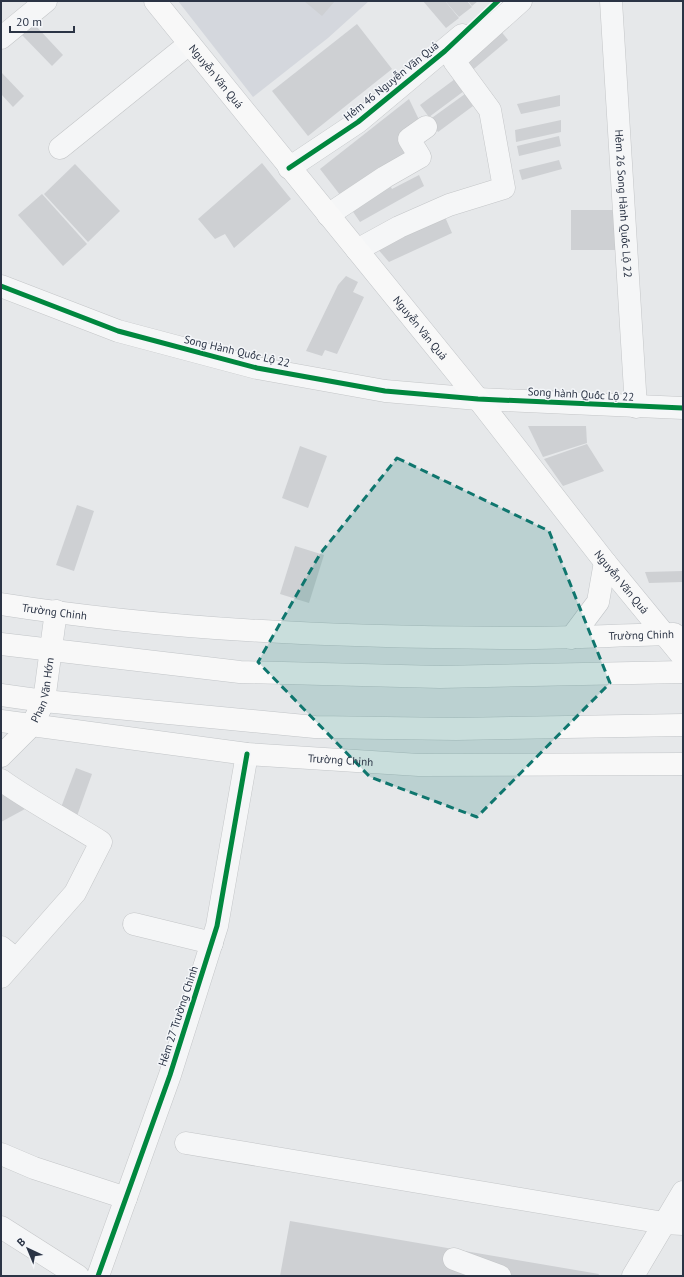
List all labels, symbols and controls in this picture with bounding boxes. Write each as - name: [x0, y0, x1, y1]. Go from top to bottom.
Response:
- scale bar: [10, 8, 74, 34]
- text: 20 m: [16, 14, 42, 29]
- street label: Hẻm 46 Nguyễn Văn Quá: [341, 38, 441, 124]
- street label: Nguyễn Văn Quá: [186, 42, 246, 111]
- street label: Hẻm 26 Song Hành Quốc Lộ 22: [612, 129, 635, 278]
- street label: Nguyễn Văn Quá: [390, 293, 450, 363]
- street label: Song Hành Quốc Lộ 22: [183, 332, 291, 370]
- street label: Song hành Quốc Lộ 22: [527, 384, 635, 404]
- street label: Nguyễn Văn Quá: [591, 547, 652, 617]
- street label: Trường Chinh: [21, 600, 88, 623]
- street label: Trường Chinh: [608, 627, 674, 643]
- street label: Phan Văn Hớn: [27, 657, 57, 725]
- street label: Trường Chinh: [307, 751, 374, 769]
- street label: Hẻm 27 Trường Chinh: [155, 964, 201, 1068]
- north arrow: [8, 1229, 48, 1269]
- text: B: [14, 1234, 29, 1249]

